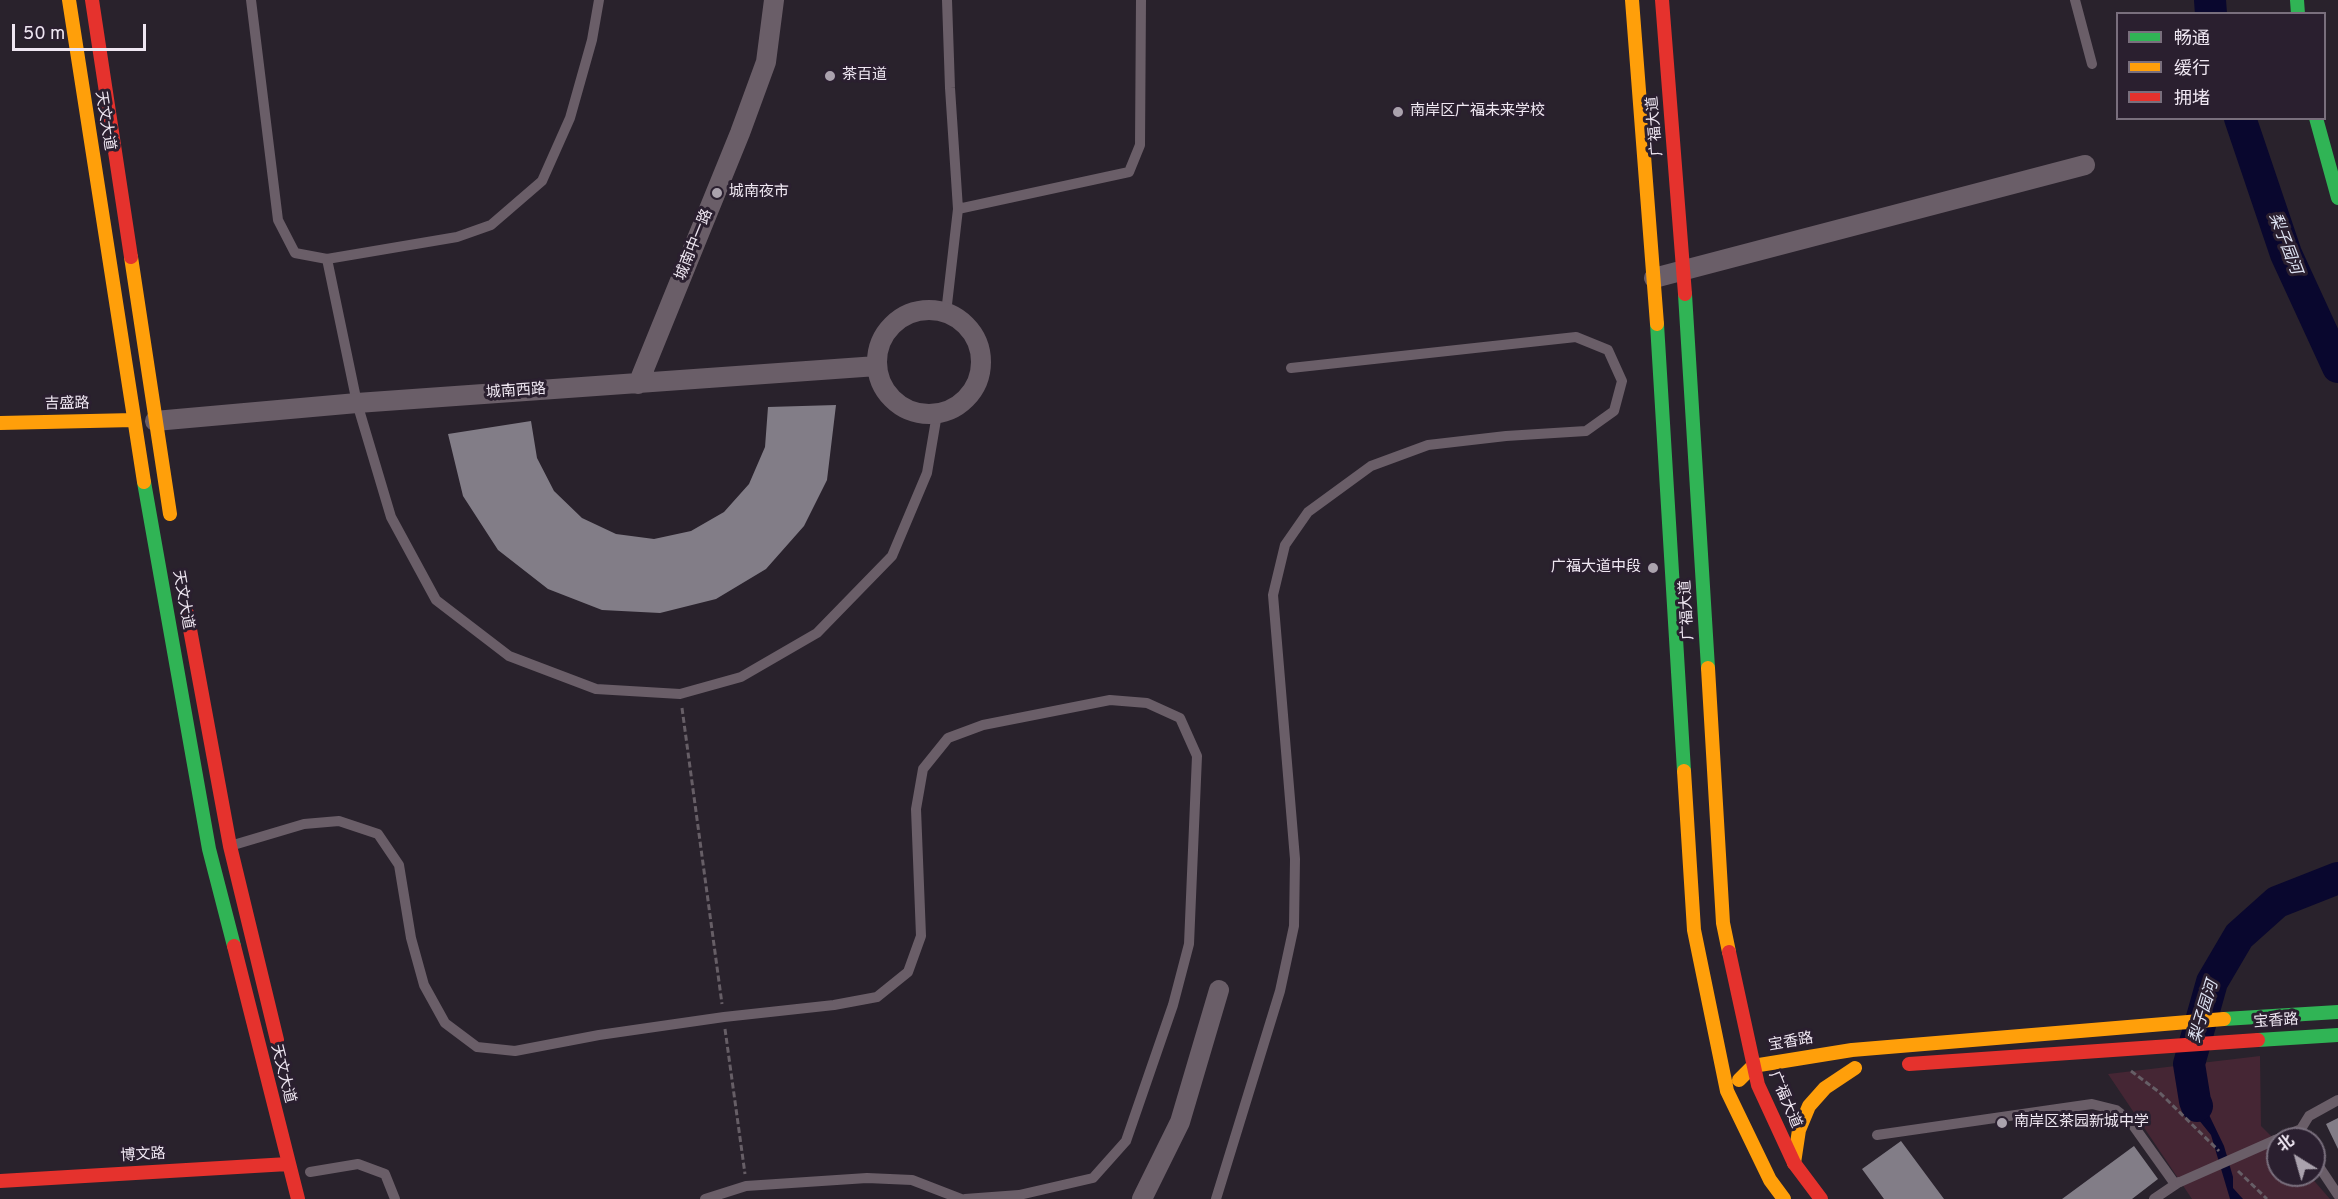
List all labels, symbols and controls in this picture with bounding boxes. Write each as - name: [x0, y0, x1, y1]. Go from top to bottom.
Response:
- scale bar: [15, 12, 148, 50]
- legend: [2116, 12, 2326, 120]
- text: 50 m: [23, 23, 65, 46]
- text: 畅通: [2174, 28, 2210, 51]
- text: 缓行: [2174, 58, 2210, 81]
- place label: 茶百道: [842, 67, 887, 85]
- marker: 茶百道: [823, 69, 837, 83]
- text: 拥堵: [2174, 88, 2210, 111]
- street label: 天文大道: [90, 90, 118, 152]
- street label: 广福大道: [1644, 95, 1668, 157]
- place label: 南岸区广福未来学校: [1410, 103, 1545, 121]
- marker: 南岸区广福未来学校: [1391, 105, 1405, 119]
- place label: 城南夜市: [729, 184, 789, 202]
- marker: 城南夜市: [710, 186, 724, 200]
- street label: 城南中一路: [673, 207, 717, 283]
- water label: 梨子园河: [2264, 211, 2304, 277]
- street label: 城南西路: [485, 381, 547, 403]
- street label: 吉盛路: [44, 396, 90, 414]
- place label: 广福大道中段: [1551, 559, 1641, 577]
- marker: 广福大道中段: [1646, 561, 1660, 575]
- street label: 天文大道: [168, 569, 196, 631]
- street label: 广福大道: [1677, 580, 1699, 640]
- water label: 梨子园河: [2186, 979, 2224, 1045]
- street label: 宝香路: [2253, 1011, 2299, 1033]
- street label: 宝香路: [1767, 1030, 1815, 1056]
- street label: 天文大道: [266, 1043, 298, 1105]
- street label: 广福大道: [1764, 1069, 1804, 1131]
- place label: 南岸区茶园新城中学: [2014, 1114, 2149, 1132]
- marker: 南岸区茶园新城中学: [1995, 1116, 2009, 1130]
- north arrow: [2266, 1127, 2326, 1187]
- text: 北: [2274, 1131, 2299, 1157]
- street label: 博文路: [120, 1146, 166, 1166]

